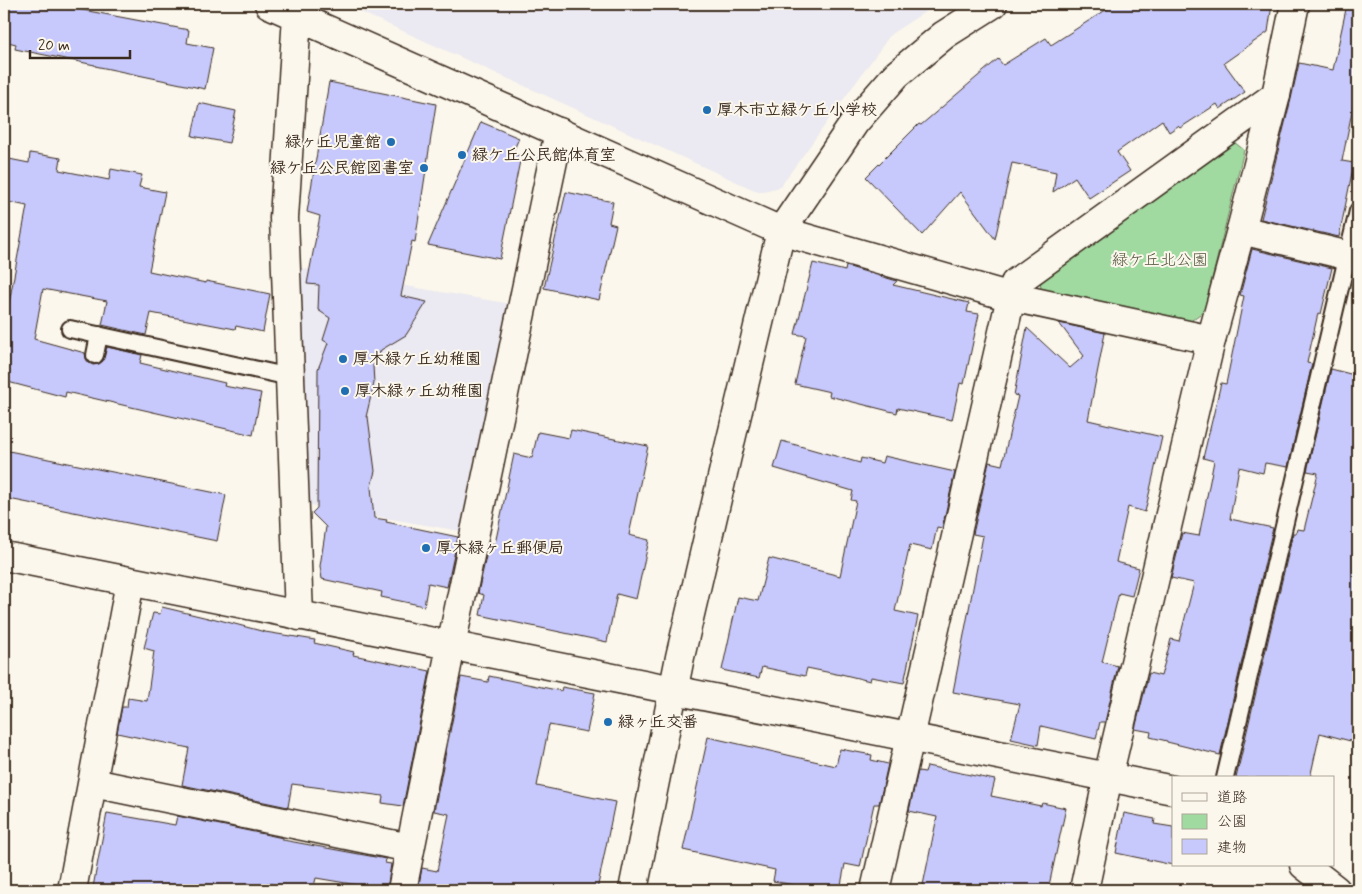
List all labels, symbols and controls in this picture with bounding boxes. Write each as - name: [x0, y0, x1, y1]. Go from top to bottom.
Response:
- scale bar: [30, 28, 130, 60]
- text: 20 m: [38, 36, 70, 56]
- place label: 厚木市立緑ケ丘小学校: [717, 100, 877, 121]
- marker: 厚木市立緑ケ丘小学校: [701, 104, 713, 116]
- place label: 緑ヶ丘児童館: [285, 132, 381, 153]
- marker: 緑ヶ丘児童館: [385, 136, 397, 148]
- place label: 緑ケ丘公民館体育室: [472, 145, 616, 166]
- marker: 緑ケ丘公民館体育室: [456, 149, 468, 161]
- place label: 緑ケ丘公民館図書室: [270, 158, 414, 179]
- marker: 緑ケ丘公民館図書室: [418, 162, 430, 174]
- park label: 緑ケ丘北公園: [1112, 250, 1208, 271]
- place label: 厚木緑ケ丘幼稚園: [353, 349, 481, 370]
- marker: 厚木緑ケ丘幼稚園: [337, 353, 349, 365]
- place label: 厚木緑ヶ丘幼稚園: [355, 381, 483, 402]
- marker: 厚木緑ヶ丘幼稚園: [339, 385, 351, 397]
- place label: 厚木緑ヶ丘郵便局: [436, 538, 564, 559]
- marker: 厚木緑ヶ丘郵便局: [420, 542, 432, 554]
- place label: 緑ヶ丘交番: [618, 712, 698, 733]
- marker: 緑ヶ丘交番: [602, 716, 614, 728]
- legend: [1172, 776, 1334, 866]
- text: 道路: [1217, 788, 1247, 808]
- text: 公園: [1217, 812, 1247, 832]
- text: 建物: [1217, 838, 1247, 858]

